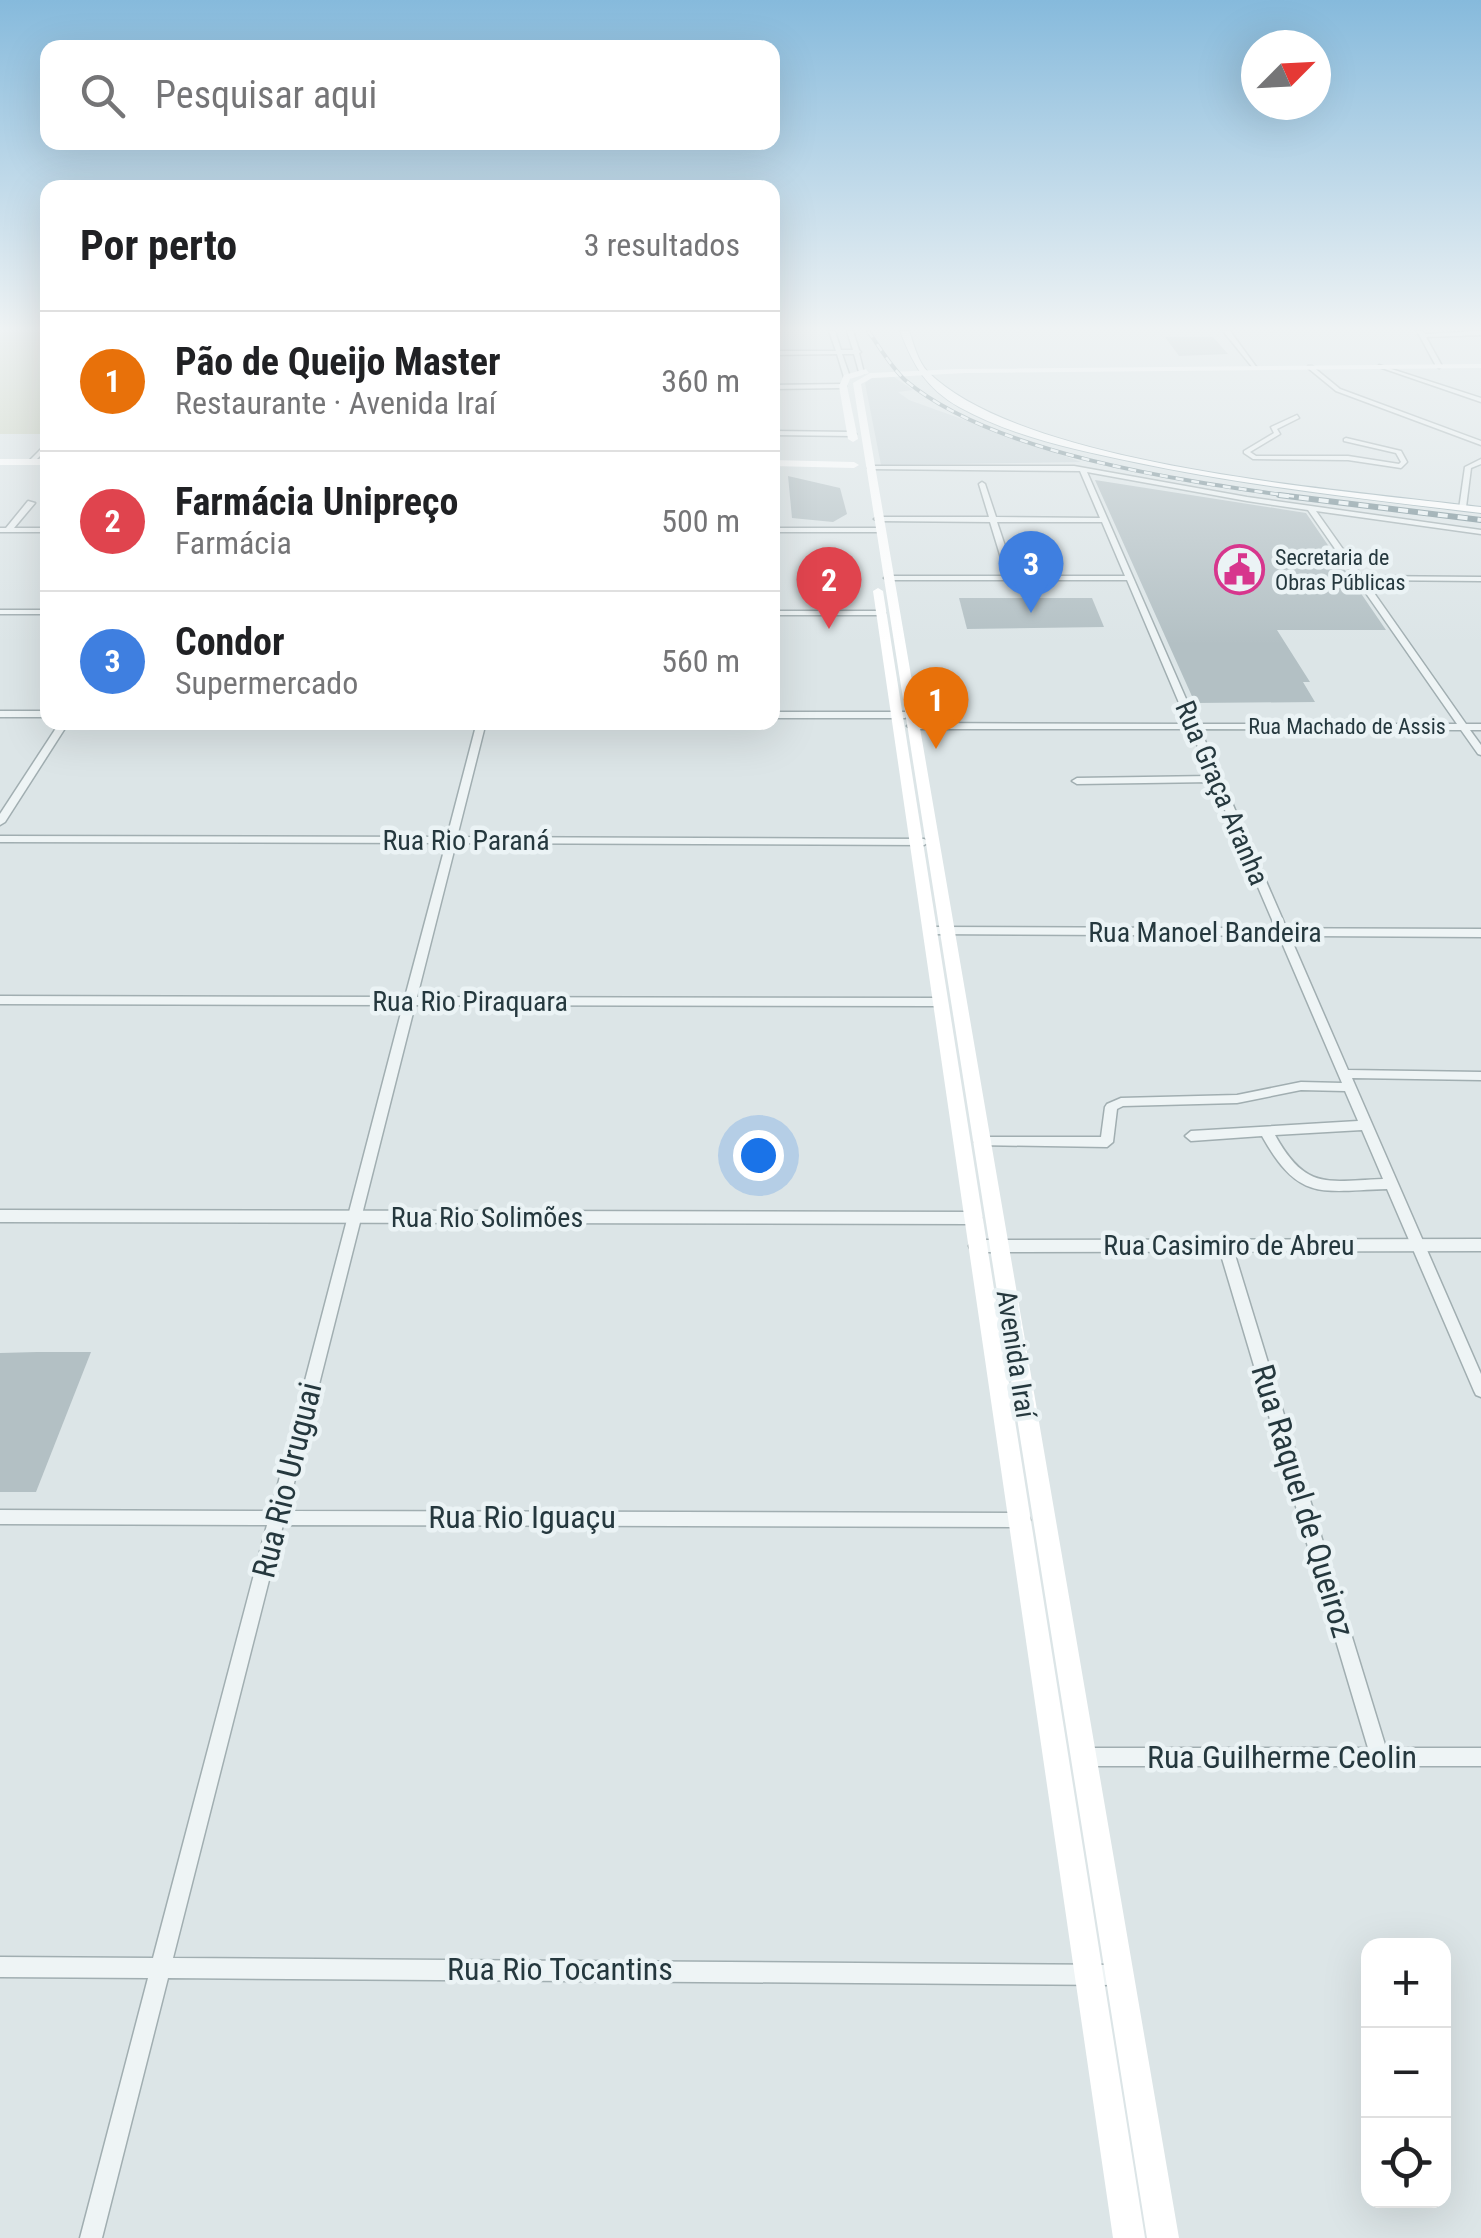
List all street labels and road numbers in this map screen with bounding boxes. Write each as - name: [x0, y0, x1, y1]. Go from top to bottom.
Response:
- street label: Rua Graça Aranha: [1168, 696, 1276, 890]
- street label: Rua Machado de Assis: [1248, 714, 1446, 739]
- street label: Rua Rio Paraná: [382, 824, 550, 857]
- street label: Rua Manoel Bandeira: [1088, 916, 1322, 949]
- street label: Rua Rio Piraquara: [372, 985, 568, 1018]
- street label: Rua Rio Solimões: [391, 1201, 583, 1234]
- street label: Rua Casimiro de Abreu: [1103, 1229, 1355, 1262]
- street label: Avenida Iraí: [990, 1288, 1043, 1422]
- street label: Rua Raquel de Queiroz: [1243, 1360, 1363, 1642]
- street label: Rua Rio Uruguai: [244, 1378, 330, 1582]
- street label: Rua Rio Iguaçu: [428, 1498, 616, 1536]
- street label: Rua Guilherme Ceolin: [1147, 1738, 1417, 1776]
- street label: Rua Rio Tocantins: [447, 1950, 673, 1988]

